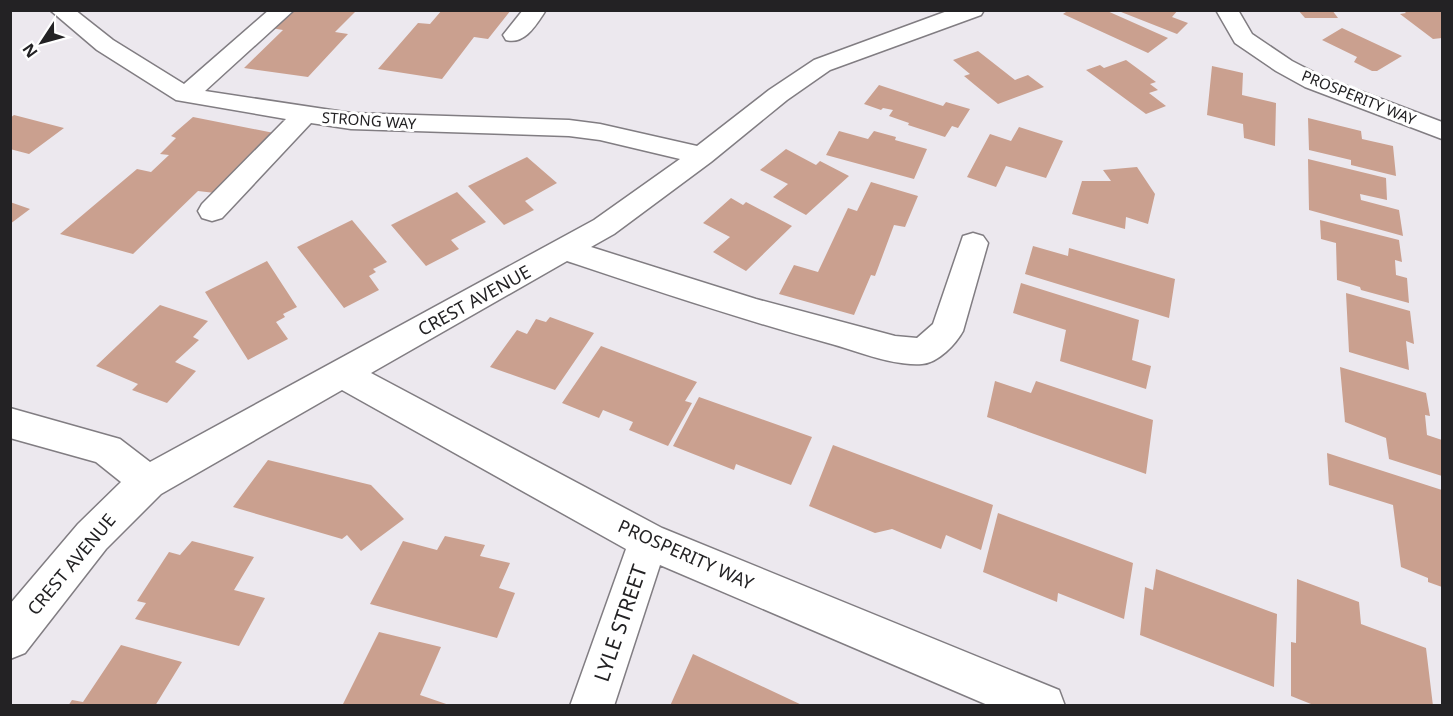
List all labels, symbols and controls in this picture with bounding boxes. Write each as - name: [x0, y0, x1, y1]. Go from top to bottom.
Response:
- north arrow: [12, 12, 72, 72]
- text: N: [17, 39, 43, 63]
- street label: PROSPERITY WAY: [1299, 65, 1420, 129]
- street label: STRONG WAY: [321, 107, 417, 133]
- street label: CREST AVENUE: [413, 259, 535, 341]
- street label: CREST AVENUE: [21, 508, 121, 620]
- street label: PROSPERITY WAY: [615, 513, 758, 595]
- street label: LYLE STREET: [587, 561, 653, 685]

